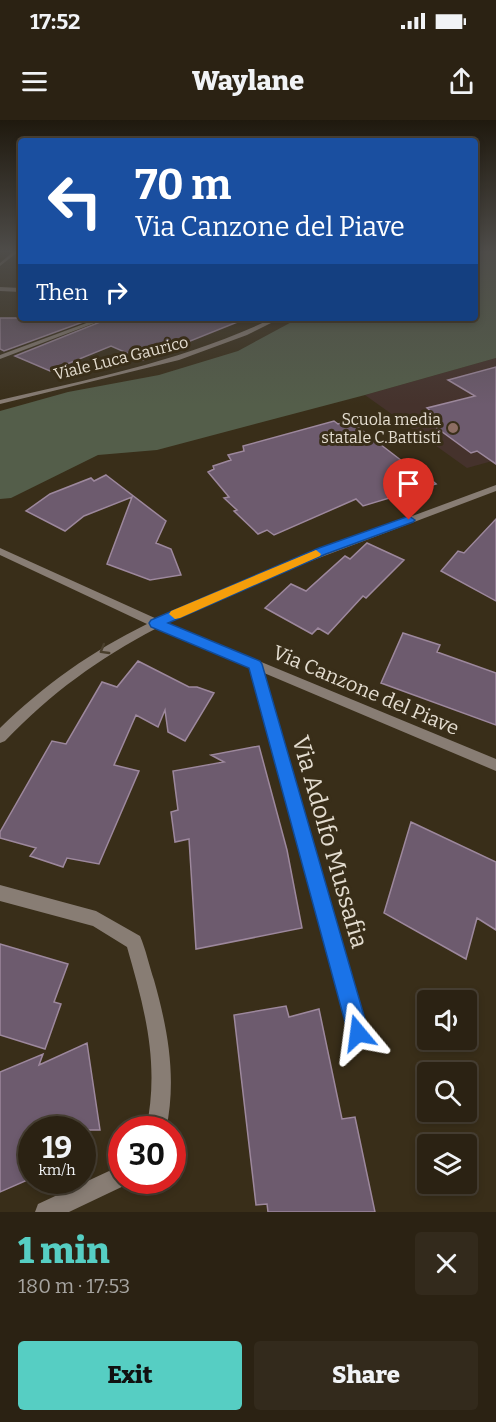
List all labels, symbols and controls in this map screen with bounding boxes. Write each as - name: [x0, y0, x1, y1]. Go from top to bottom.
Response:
- text: 17:52: [30, 8, 80, 35]
- icon: menu: [18, 65, 51, 98]
- text: Waylane: [192, 65, 304, 97]
- icon: share: [445, 65, 478, 98]
- text: 70 m: [135, 160, 231, 210]
- icon: left: [36, 162, 114, 240]
- text: Via Canzone del Piave: [135, 211, 405, 243]
- icon: right: [100, 276, 133, 309]
- text: Then: [36, 279, 88, 306]
- street label: Viale Luca Gaurico: [52, 332, 190, 384]
- place label: Scuola media statale C.Battisti: [321, 410, 441, 447]
- marker: Scuola media statale C.Battisti: [446, 421, 460, 435]
- pin: [383, 458, 434, 520]
- icon: arrive: [392, 467, 425, 500]
- street label: Via Canzone del Piave: [269, 640, 463, 740]
- one-way arrow: [100, 643, 110, 655]
- street label: Via Adolfo Mussafia: [286, 733, 374, 951]
- map controls: [417, 990, 477, 1194]
- button: sound: [417, 990, 477, 1050]
- position arrow: [326, 1001, 390, 1065]
- button: search: [417, 1062, 477, 1122]
- speed limit sign: 30: [108, 1116, 186, 1194]
- text: 19: [42, 1130, 72, 1166]
- button: layers: [417, 1134, 477, 1194]
- text: km/h: [38, 1161, 76, 1179]
- text: 1 min: [18, 1229, 110, 1273]
- button: close: [415, 1232, 478, 1295]
- text: 180 m · 17:53: [18, 1274, 130, 1298]
- button: Exit: [18, 1341, 242, 1410]
- button: Share: [254, 1341, 478, 1410]

